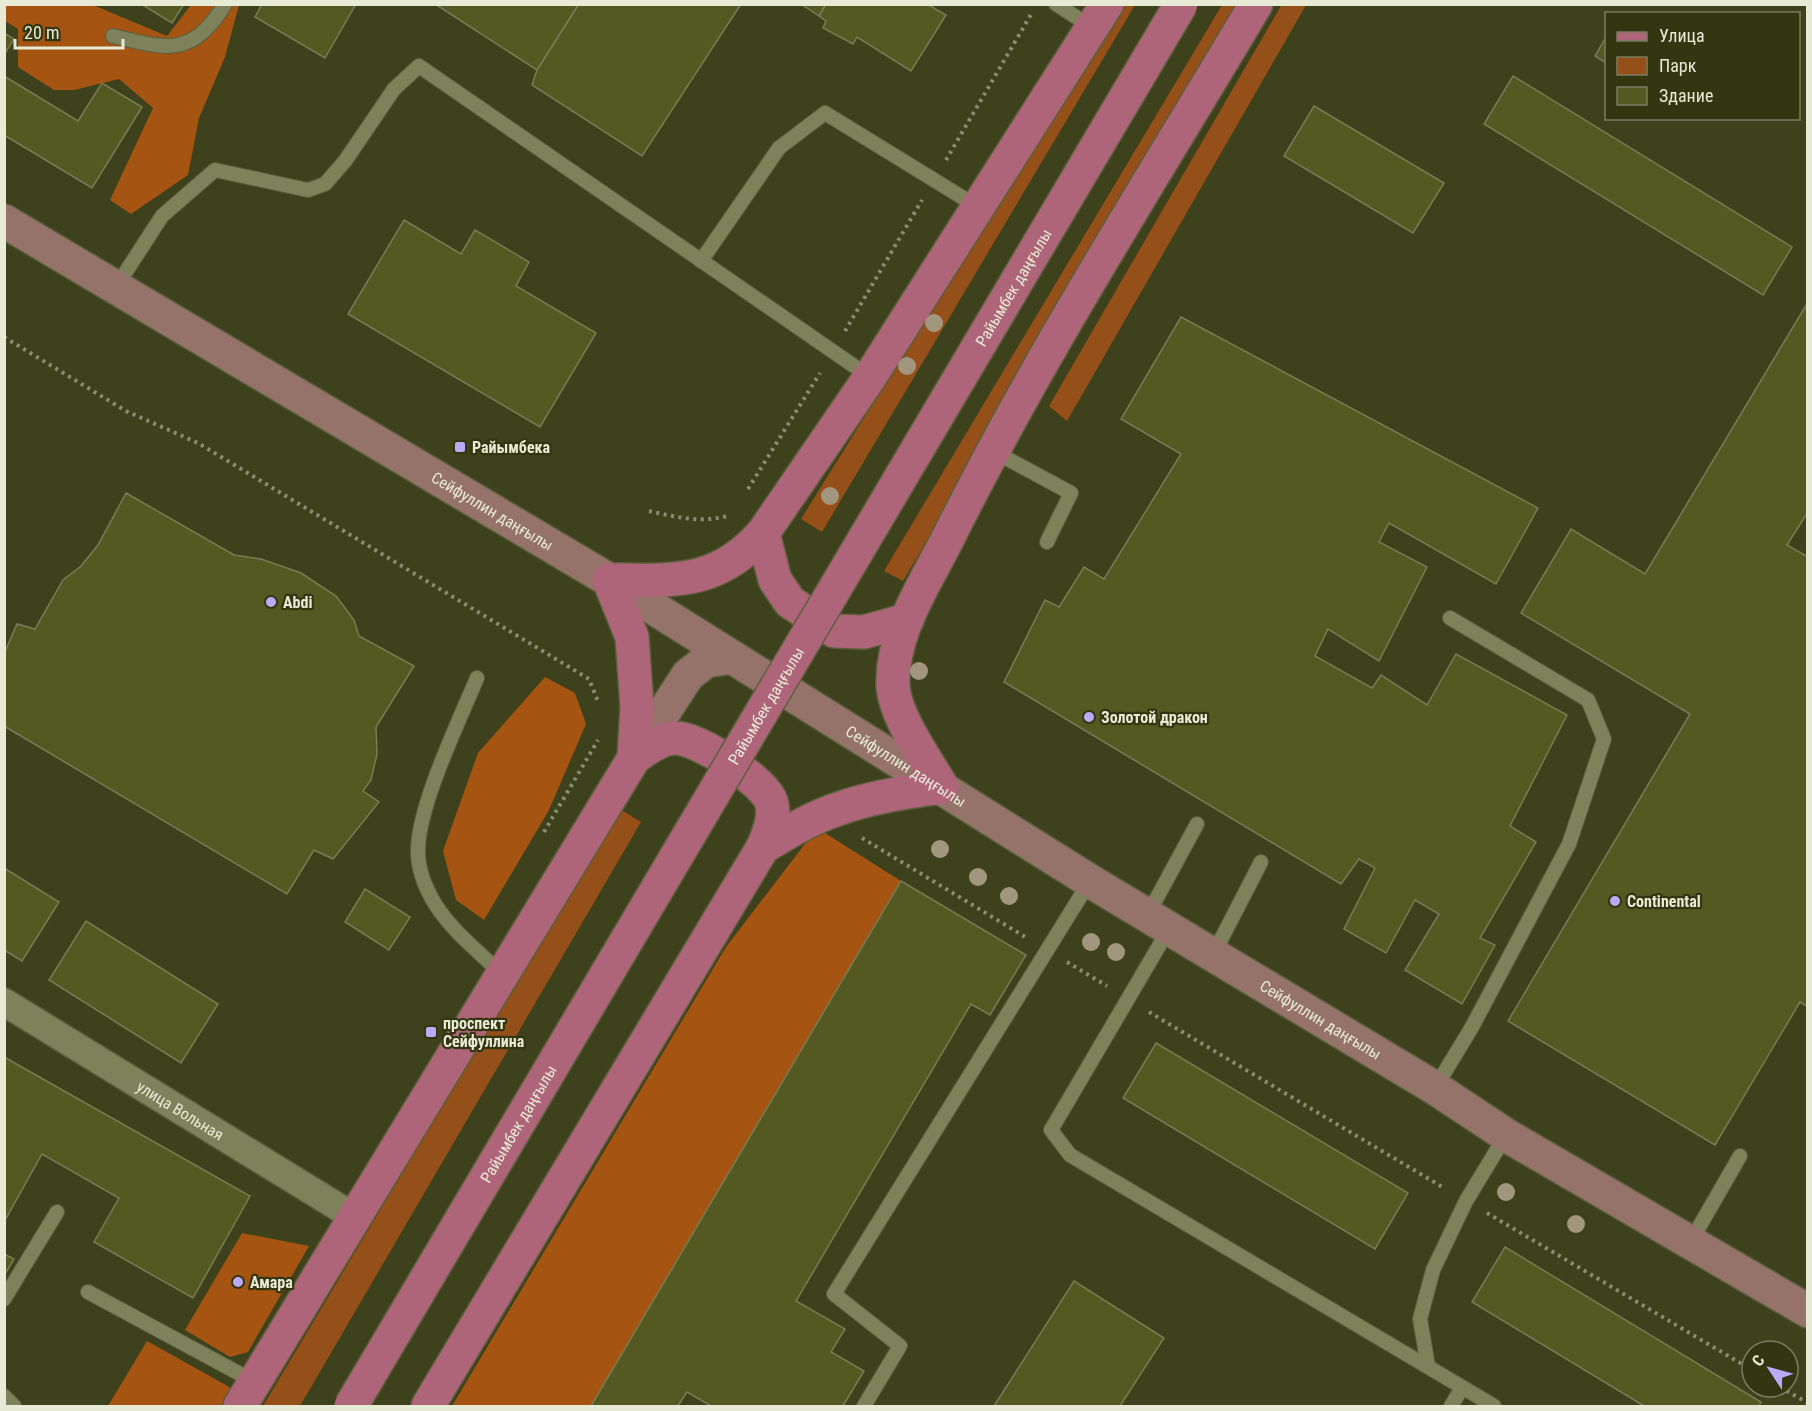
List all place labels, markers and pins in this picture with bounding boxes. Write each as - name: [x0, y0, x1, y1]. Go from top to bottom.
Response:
- place label: Райымбека: [472, 438, 551, 457]
- marker: Райымбека: [453, 440, 467, 454]
- place label: Abdi: [283, 593, 312, 612]
- marker: Abdi: [264, 595, 278, 609]
- place label: Золотой дракон: [1101, 708, 1208, 727]
- marker: Золотой дракон: [1082, 710, 1096, 724]
- place label: Continental: [1627, 892, 1701, 911]
- marker: Continental: [1608, 894, 1622, 908]
- place label: проспект Сейфуллина: [443, 1014, 525, 1051]
- marker: проспект Сейфуллина: [424, 1025, 438, 1039]
- place label: Амара: [250, 1273, 293, 1292]
- marker: Амара: [231, 1275, 245, 1289]

